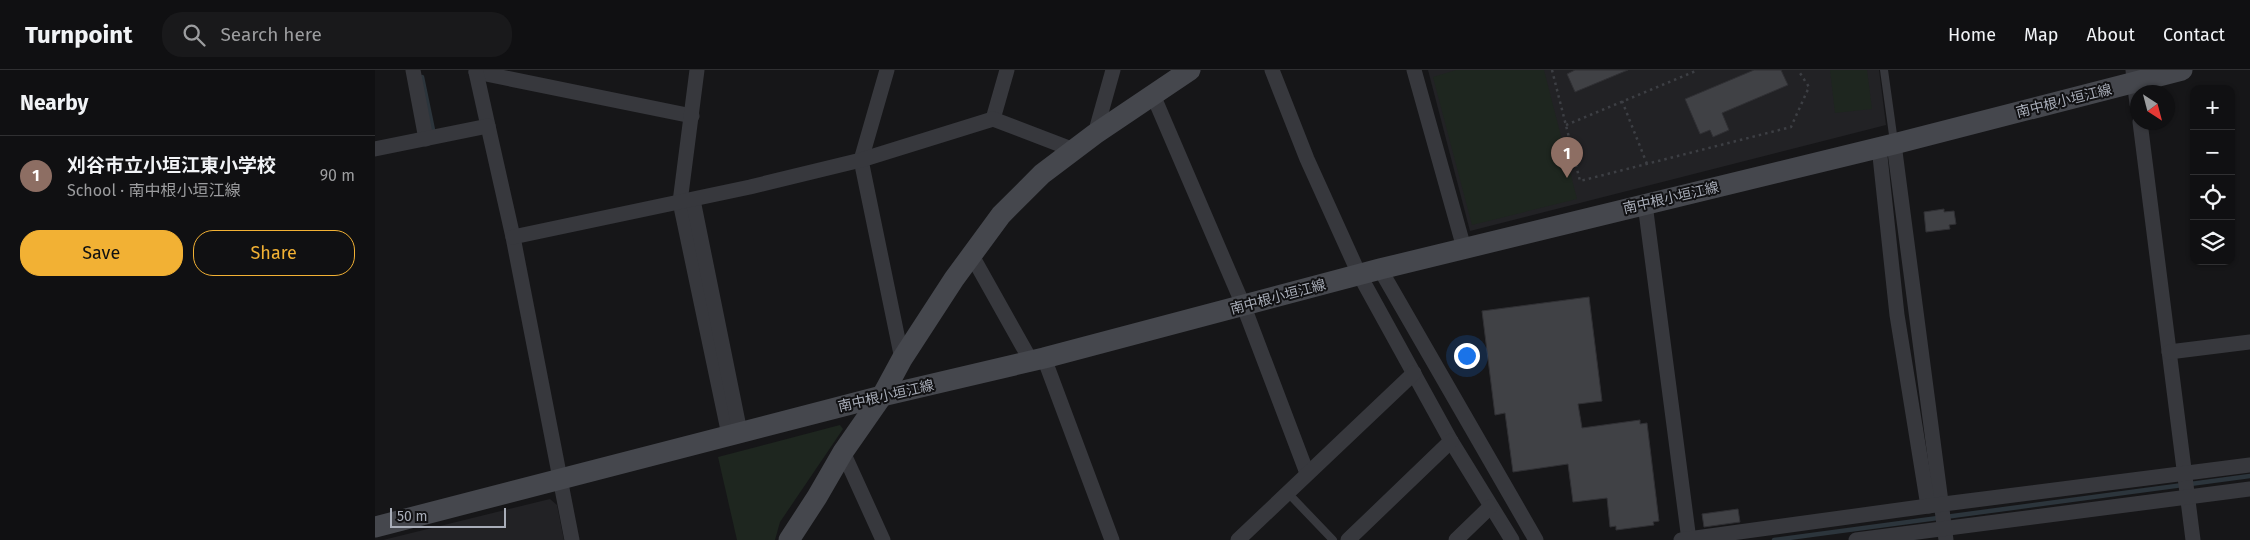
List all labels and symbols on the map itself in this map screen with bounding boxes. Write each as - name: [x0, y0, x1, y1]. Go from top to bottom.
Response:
- street label: 南中根小垣江線: [2014, 81, 2114, 121]
- north arrow: [2130, 85, 2175, 130]
- pin: 1: [1551, 137, 1583, 178]
- street label: 南中根小垣江線: [1621, 179, 1721, 217]
- street label: 南中根小垣江線: [1228, 276, 1328, 318]
- your location: [1454, 343, 1480, 369]
- street label: 南中根小垣江線: [836, 377, 936, 415]
- scale bar: [390, 505, 506, 528]

